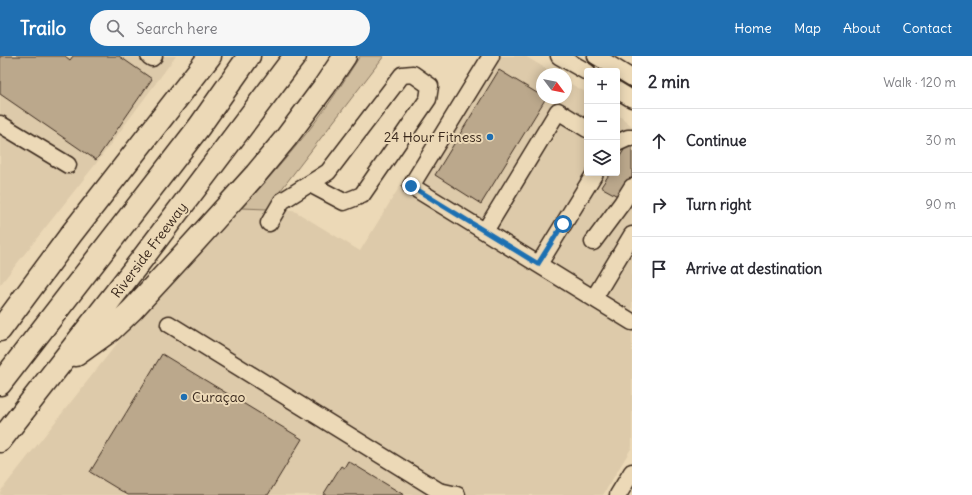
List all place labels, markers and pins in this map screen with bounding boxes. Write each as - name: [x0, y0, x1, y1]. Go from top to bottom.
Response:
- place label: 24 Hour Fitness: [384, 128, 482, 146]
- marker: 24 Hour Fitness: [485, 132, 495, 142]
- place label: Curaçao: [192, 388, 246, 406]
- marker: Curaçao: [179, 392, 189, 402]

